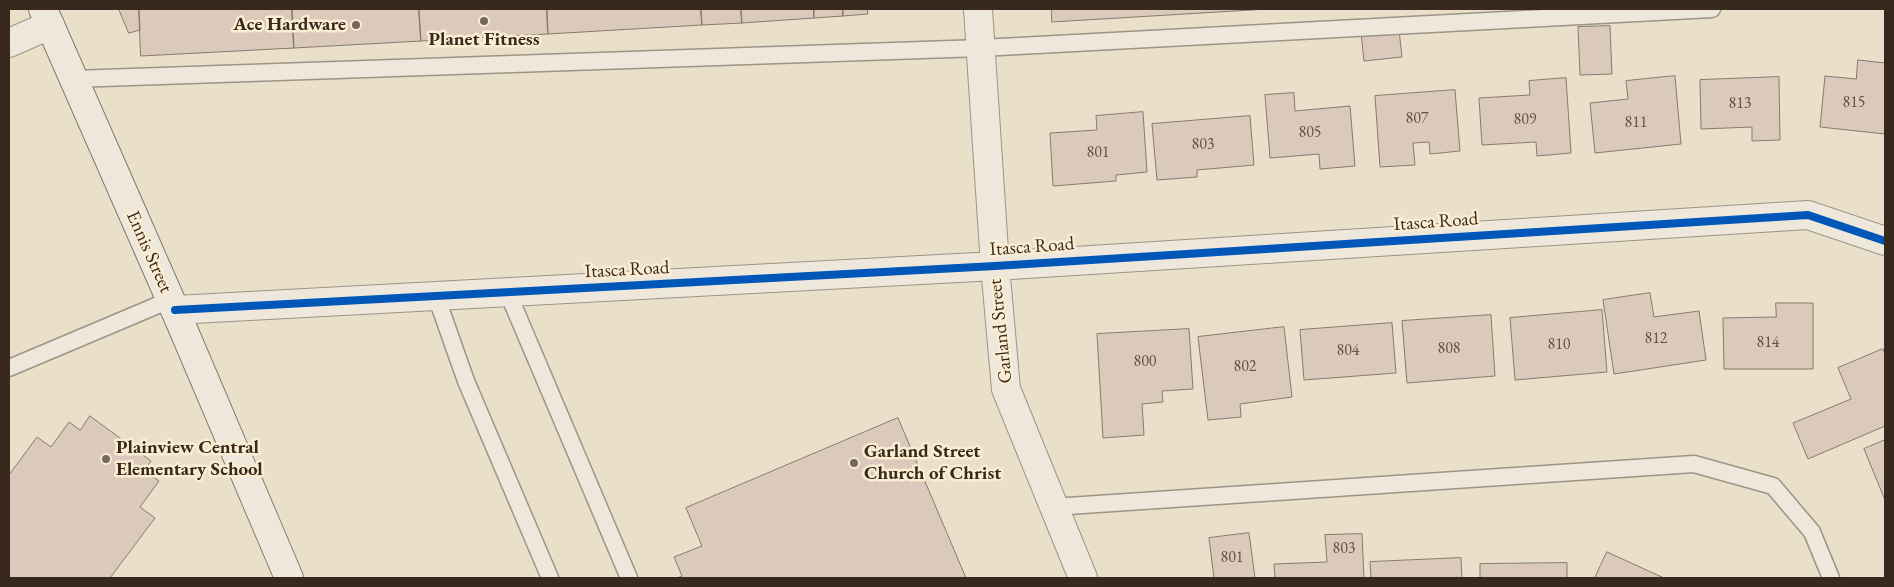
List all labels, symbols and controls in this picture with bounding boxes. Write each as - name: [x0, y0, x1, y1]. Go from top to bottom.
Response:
- place label: Ace Hardware: [233, 14, 346, 36]
- marker: Planet Fitness: [478, 15, 490, 27]
- marker: Ace Hardware: [350, 19, 362, 31]
- place label: Planet Fitness: [428, 29, 540, 51]
- house number: 815: [1842, 93, 1866, 113]
- house number: 813: [1728, 94, 1752, 114]
- house number: 807: [1405, 109, 1429, 129]
- house number: 809: [1513, 110, 1537, 130]
- house number: 811: [1624, 113, 1648, 133]
- house number: 805: [1298, 123, 1322, 143]
- house number: 803: [1191, 135, 1215, 155]
- house number: 801: [1086, 143, 1110, 163]
- street label: Ennis Street: [121, 208, 177, 296]
- street label: Itasca Road: [1393, 208, 1479, 236]
- street label: Itasca Road: [989, 233, 1075, 261]
- street label: Itasca Road: [584, 256, 670, 284]
- street label: Garland Street: [984, 278, 1018, 384]
- house number: 812: [1644, 329, 1668, 349]
- house number: 814: [1756, 333, 1780, 353]
- house number: 810: [1547, 335, 1571, 355]
- house number: 808: [1437, 339, 1461, 359]
- house number: 804: [1336, 341, 1360, 361]
- house number: 800: [1133, 352, 1157, 372]
- house number: 802: [1233, 357, 1257, 377]
- place label: Plainview Central Elementary School: [116, 437, 263, 481]
- place label: Garland Street Church of Christ: [864, 441, 1001, 485]
- marker: Plainview Central Elementary School: [100, 453, 112, 465]
- marker: Garland Street Church of Christ: [848, 457, 860, 469]
- house number: 803: [1332, 539, 1356, 559]
- house number: 801: [1220, 548, 1244, 568]

